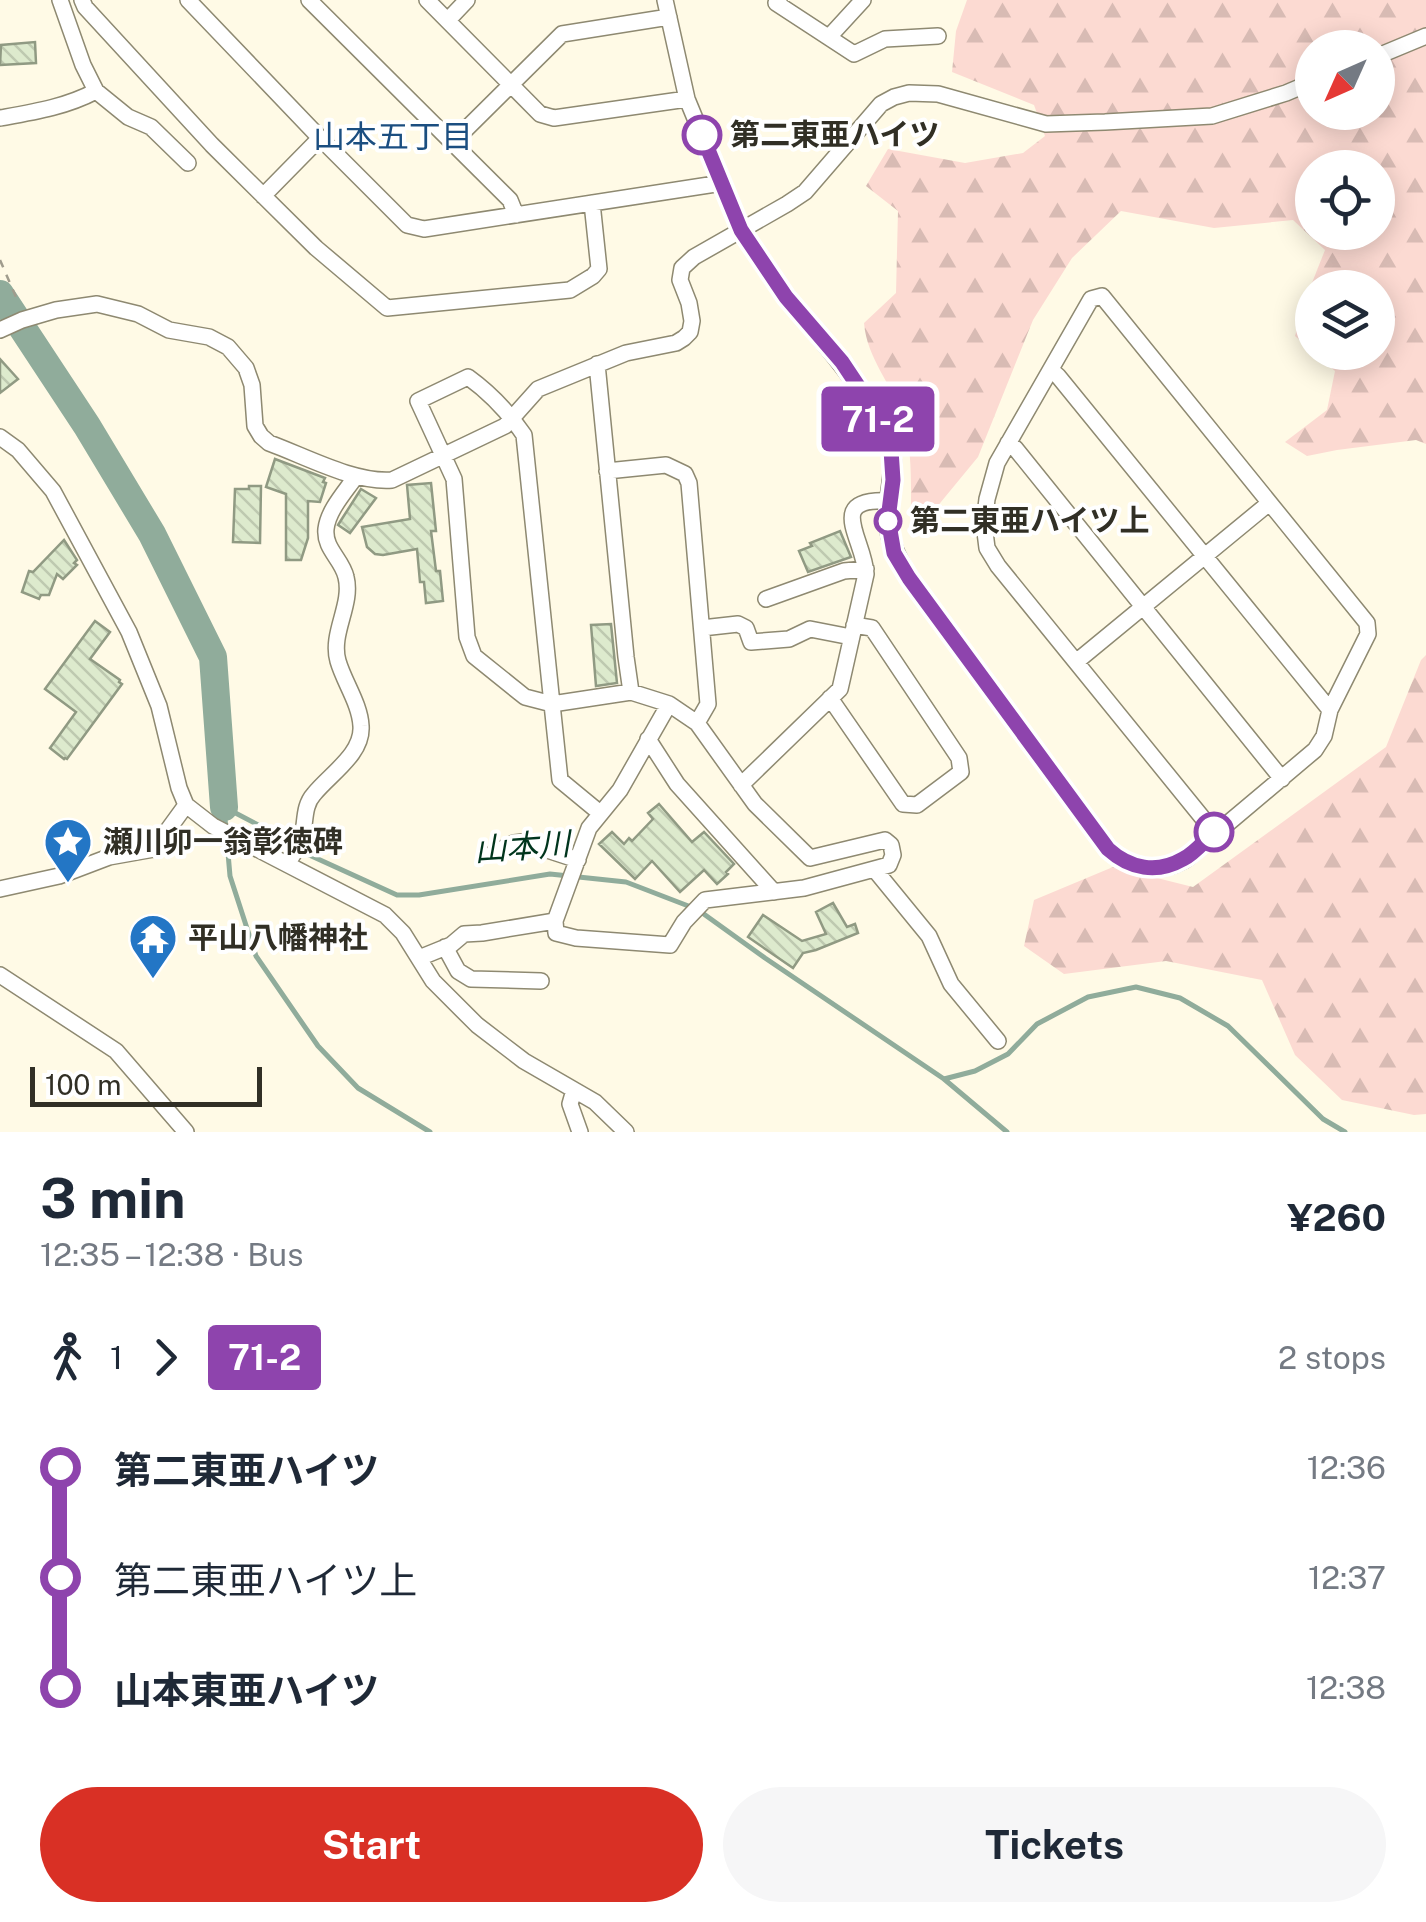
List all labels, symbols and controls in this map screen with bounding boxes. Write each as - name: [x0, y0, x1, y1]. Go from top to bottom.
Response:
- north arrow: [1295, 30, 1395, 130]
- map controls: [1295, 30, 1395, 370]
- marker: 第二東亜ハイツ: [683, 116, 721, 154]
- place label: 第二東亜ハイツ: [730, 116, 939, 152]
- district label: 山本五丁目: [313, 118, 473, 155]
- button: locate: [1295, 150, 1395, 250]
- button: layers: [1295, 270, 1395, 370]
- line badge: 71-2: [808, 386, 948, 452]
- text: 71-2: [841, 399, 915, 440]
- place label: 第二東亜ハイツ上: [910, 502, 1149, 538]
- marker: 第二東亜ハイツ上: [875, 508, 901, 534]
- unlabelled marker: [1195, 813, 1233, 851]
- place icon: 瀬川卯一翁彰徳碑: [42, 816, 94, 884]
- place label: 瀬川卯一翁彰徳碑: [103, 823, 343, 859]
- water label: 山本川: [473, 824, 574, 868]
- temple icon: 平山八幡神社: [127, 912, 179, 980]
- place label: 平山八幡神社: [188, 919, 368, 955]
- scale bar: [30, 1062, 262, 1106]
- text: 100 m: [45, 1068, 122, 1101]
- text: 3 min: [40, 1166, 186, 1230]
- text: ¥260: [1287, 1195, 1386, 1240]
- text: 12:35 – 12:38 · Bus: [40, 1236, 303, 1273]
- icon: walk: [40, 1330, 95, 1385]
- icon: forward: [138, 1330, 193, 1385]
- text: 71-2: [228, 1337, 301, 1378]
- text: 1: [110, 1339, 123, 1376]
- text: 2 stops: [1278, 1339, 1386, 1376]
- text: 第二東亜ハイツ: [114, 1448, 379, 1493]
- text: 12:36: [1307, 1449, 1386, 1486]
- text: 第二東亜ハイツ上: [114, 1558, 417, 1603]
- text: 12:37: [1308, 1559, 1386, 1596]
- text: 山本東亜ハイツ: [114, 1668, 379, 1713]
- text: 12:38: [1306, 1669, 1386, 1706]
- button: Start: [40, 1787, 703, 1902]
- button: Tickets: [723, 1787, 1386, 1902]

